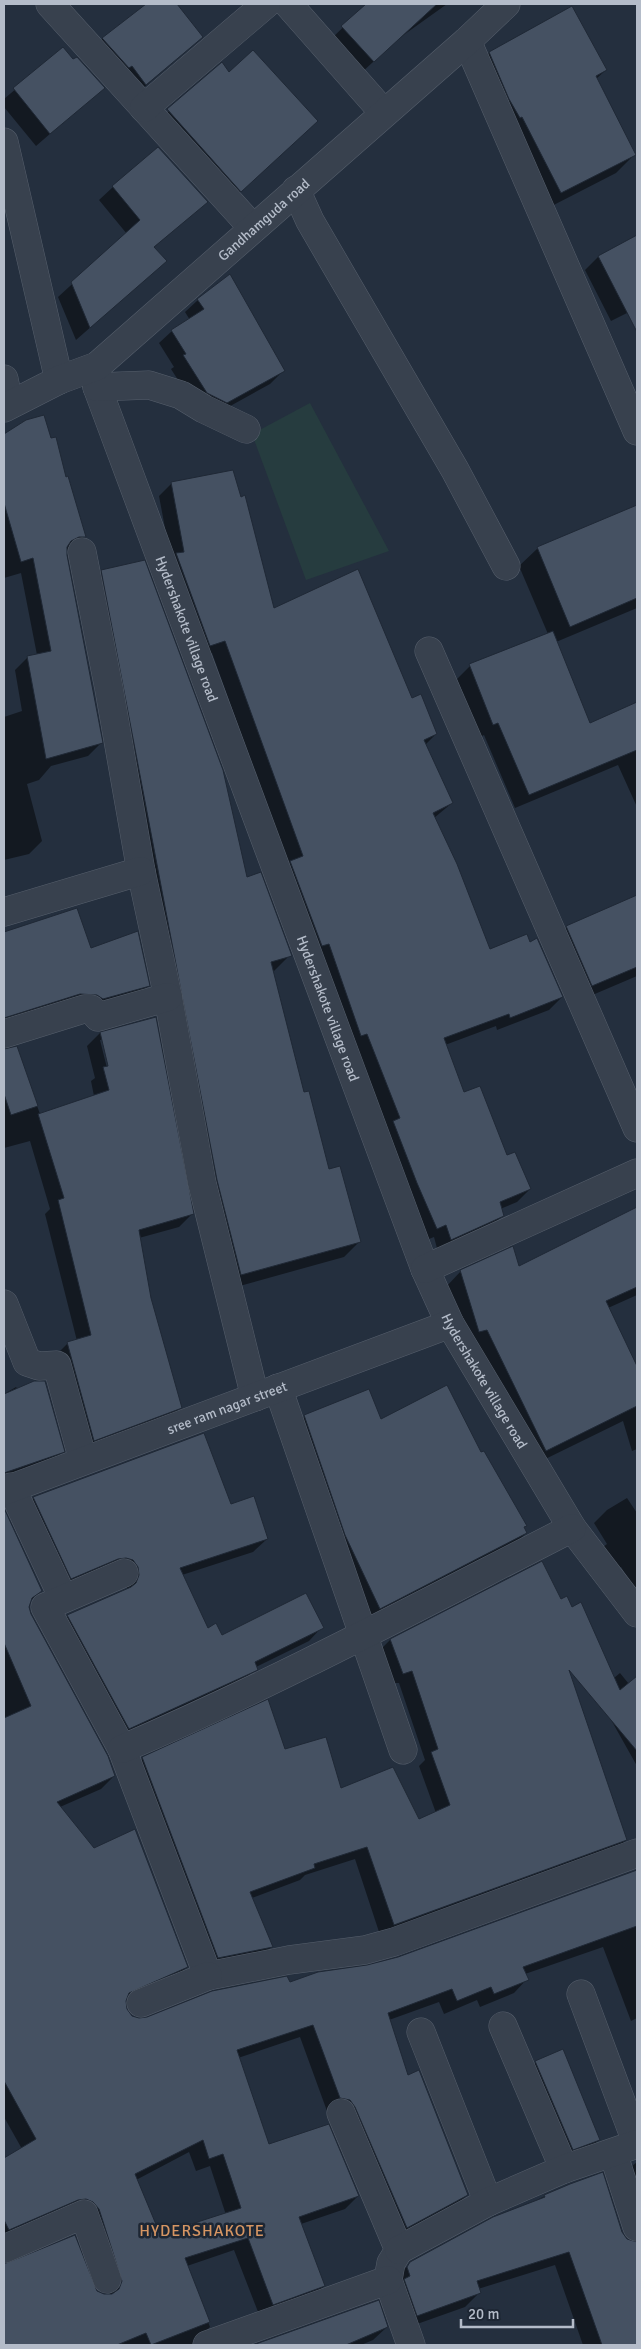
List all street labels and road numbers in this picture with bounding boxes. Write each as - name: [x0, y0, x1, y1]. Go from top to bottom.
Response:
- street label: Gandhamguda road: [214, 175, 313, 264]
- street label: Hydershakote village road: [152, 553, 222, 704]
- street label: Hydershakote village road: [293, 933, 363, 1084]
- street label: Hydershakote village road: [438, 1311, 531, 1452]
- street label: sree ram nagar street: [164, 1377, 289, 1438]

